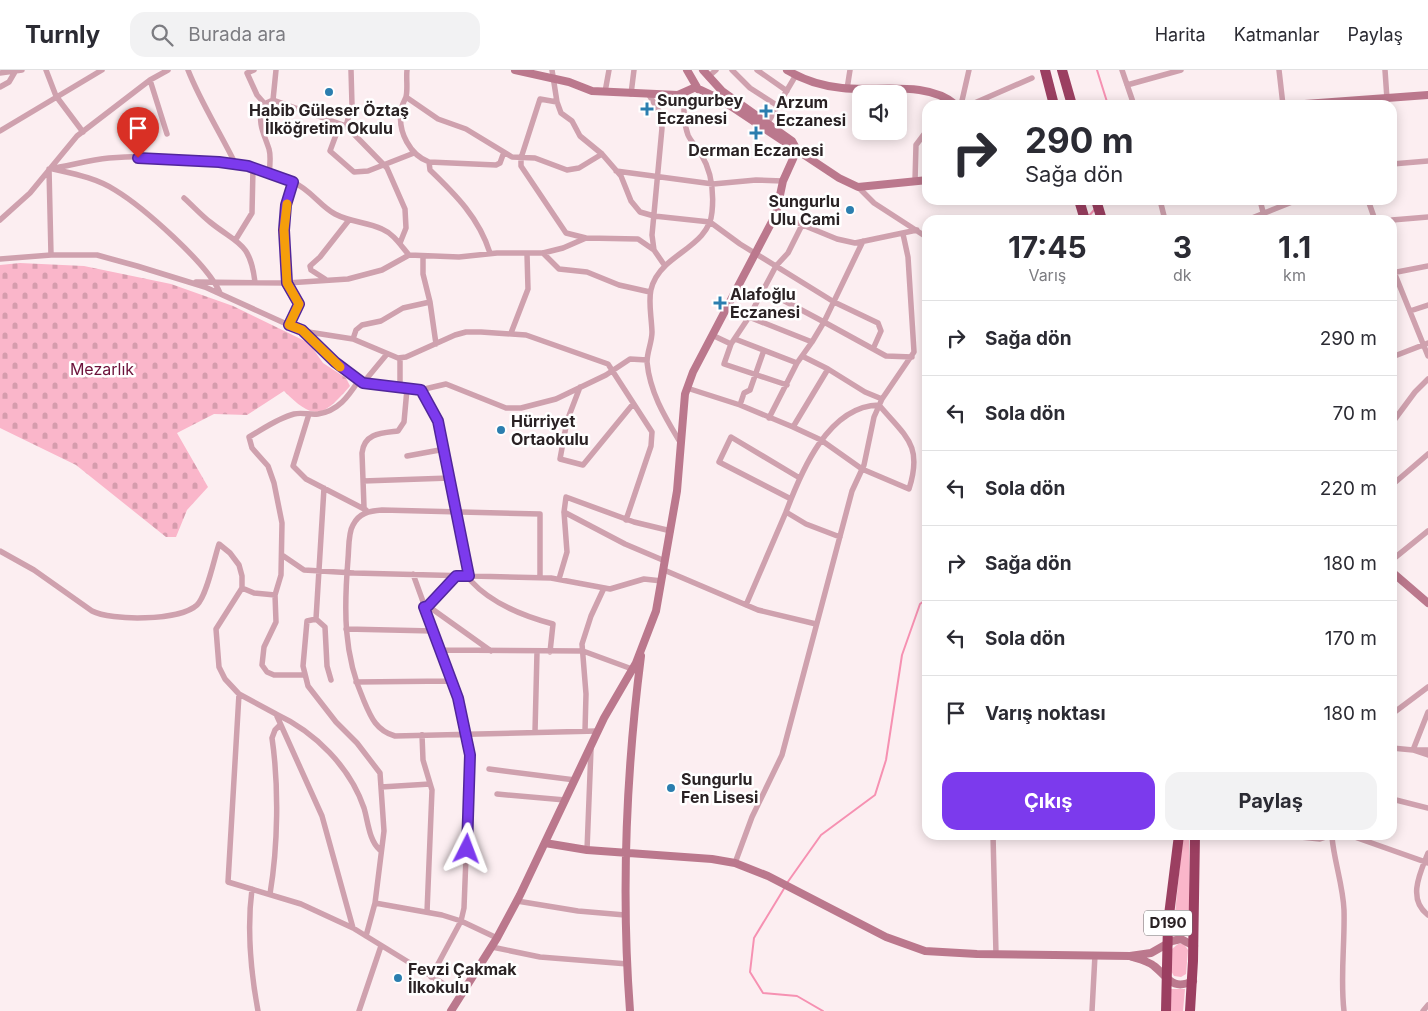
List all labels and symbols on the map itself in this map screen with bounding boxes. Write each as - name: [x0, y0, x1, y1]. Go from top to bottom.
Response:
- marker: Habib Güleser Öztaş İlköğretim Okulu: [323, 86, 335, 98]
- place label: Sungurbey Eczanesi: [657, 90, 744, 128]
- place label: Arzum Eczanesi: [776, 92, 846, 130]
- place label: Habib Güleser Öztaş İlköğretim Okulu: [249, 100, 409, 138]
- marker: Sungurbey Eczanesi: [641, 103, 653, 115]
- marker: Arzum Eczanesi: [760, 105, 772, 117]
- pin: [117, 107, 159, 158]
- marker: Derman Eczanesi: [750, 127, 762, 139]
- place label: Derman Eczanesi: [688, 140, 824, 160]
- place label: Sungurlu Ulu Cami: [768, 191, 840, 229]
- marker: Sungurlu Ulu Cami: [844, 204, 856, 216]
- place label: Alafoğlu Eczanesi: [730, 284, 800, 322]
- marker: Alafoğlu Eczanesi: [714, 297, 726, 309]
- park label: Mezarlık: [70, 359, 134, 379]
- place label: Hürriyet Ortaokulu: [511, 411, 589, 449]
- marker: Hürriyet Ortaokulu: [495, 424, 507, 436]
- place label: Sungurlu Fen Lisesi: [681, 769, 758, 807]
- marker: Sungurlu Fen Lisesi: [665, 782, 677, 794]
- position arrow: [440, 822, 492, 874]
- road number: D190: [1144, 910, 1192, 936]
- place label: Fevzi Çakmak İlkokulu: [408, 959, 517, 997]
- marker: Fevzi Çakmak İlkokulu: [392, 972, 404, 984]

